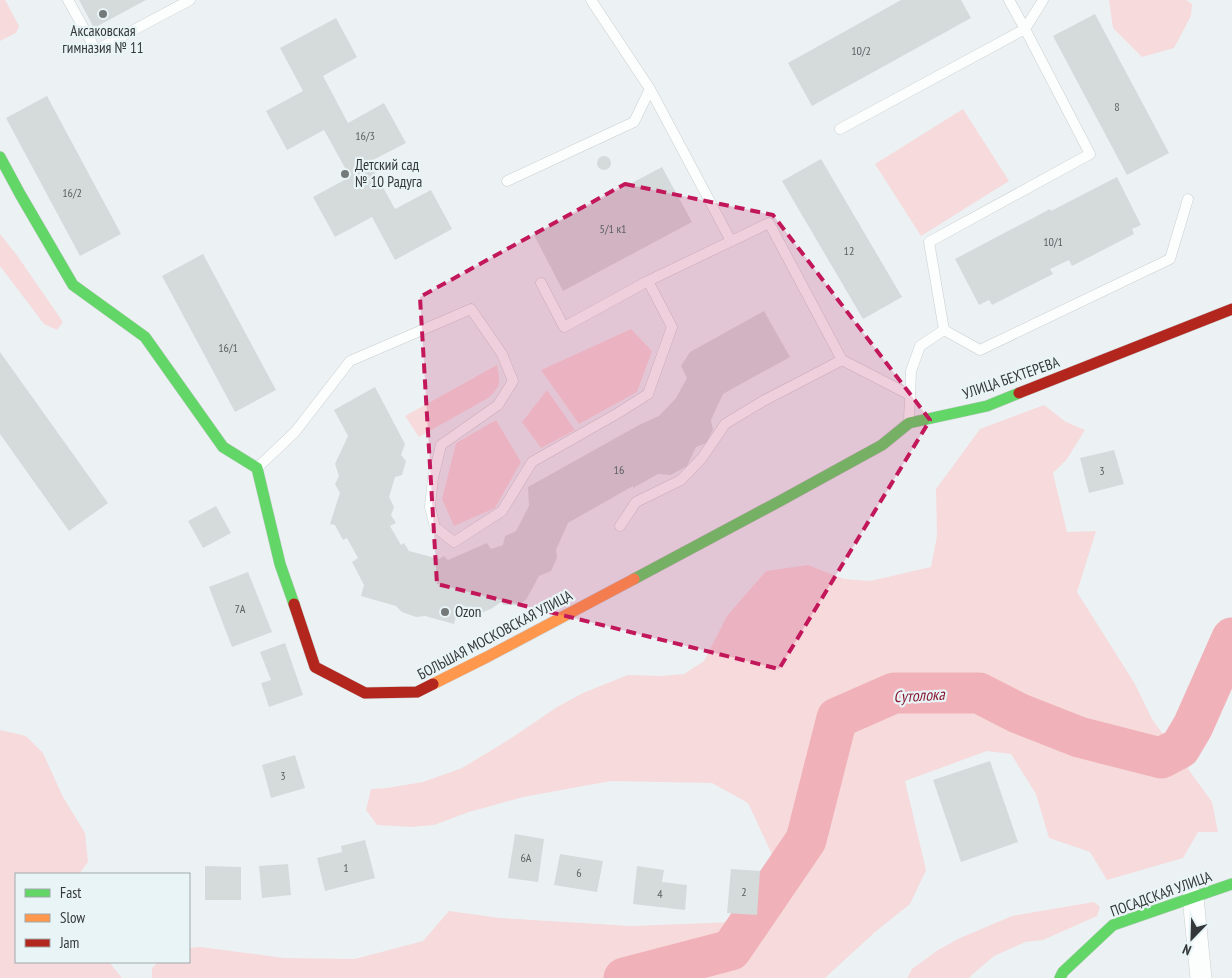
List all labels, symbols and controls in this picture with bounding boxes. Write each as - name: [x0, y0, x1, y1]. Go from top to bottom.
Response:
- marker: Аксаковская гимназия № 11: [97, 8, 109, 20]
- place label: Аксаковская гимназия № 11: [62, 21, 144, 57]
- house number: 10/2: [851, 43, 871, 58]
- house number: 8: [1114, 99, 1120, 114]
- house number: 16/3: [355, 128, 375, 143]
- place label: Детский сад № 10 Радуга: [355, 155, 422, 191]
- marker: Детский сад № 10 Радуга: [339, 168, 351, 180]
- house number: 16/2: [62, 185, 82, 200]
- house number: 5/1 к1: [600, 221, 626, 236]
- house number: 10/1: [1043, 234, 1063, 249]
- house number: 12: [844, 243, 854, 258]
- house number: 16/1: [218, 340, 238, 355]
- street label: УЛИЦА БЕХТЕРЕВА: [960, 352, 1063, 403]
- house number: 16: [614, 462, 624, 477]
- house number: 3: [1099, 463, 1105, 478]
- street label: БОЛЬШАЯ МОСКОВСКАЯ УЛИЦА: [414, 585, 576, 683]
- house number: 7А: [234, 601, 246, 616]
- place label: Ozon: [455, 602, 481, 621]
- marker: Ozon: [439, 606, 451, 618]
- water label: Сутолока: [893, 684, 947, 706]
- house number: 3: [280, 768, 286, 783]
- house number: 6А: [520, 850, 532, 865]
- house number: 1: [343, 860, 349, 875]
- house number: 6: [576, 865, 582, 880]
- street label: ПОСАДСКАЯ УЛИЦА: [1108, 866, 1215, 921]
- legend: [15, 873, 190, 963]
- text: Fast: [60, 883, 81, 902]
- house number: 2: [741, 884, 747, 899]
- house number: 4: [657, 886, 663, 901]
- text: Slow: [60, 908, 85, 927]
- north arrow: [1167, 913, 1217, 963]
- text: Jam: [59, 933, 79, 952]
- text: N: [1180, 940, 1194, 960]

